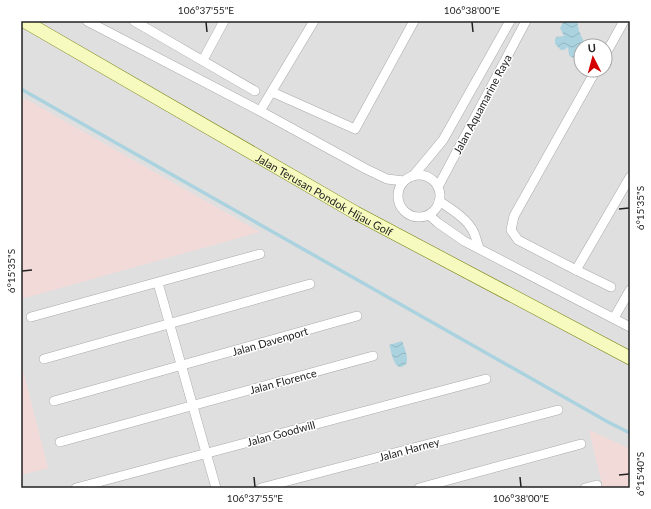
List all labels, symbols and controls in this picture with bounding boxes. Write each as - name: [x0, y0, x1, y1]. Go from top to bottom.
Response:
- text: 106°37'55"E: [178, 4, 234, 16]
- text: 106°38'00"E: [444, 4, 500, 16]
- north arrow: [573, 38, 613, 78]
- text: U: [587, 41, 597, 54]
- street label: Jalan Aquamarine Raya: [450, 52, 514, 156]
- street label: Jalan Terusan Pondok Hijau Golf: [254, 150, 396, 238]
- text: 6°15'35"S: [634, 186, 646, 230]
- text: 6°15'35"S: [5, 249, 17, 293]
- street label: Jalan Davenport: [231, 324, 309, 358]
- street label: Jalan Florence: [248, 366, 318, 396]
- street label: Jalan Goodwill: [246, 418, 316, 448]
- street label: Jalan Harney: [377, 435, 441, 463]
- text: 6°15'40"S: [634, 452, 646, 496]
- text: 106°37'55"E: [227, 492, 283, 504]
- text: 106°38'00"E: [493, 492, 549, 504]

